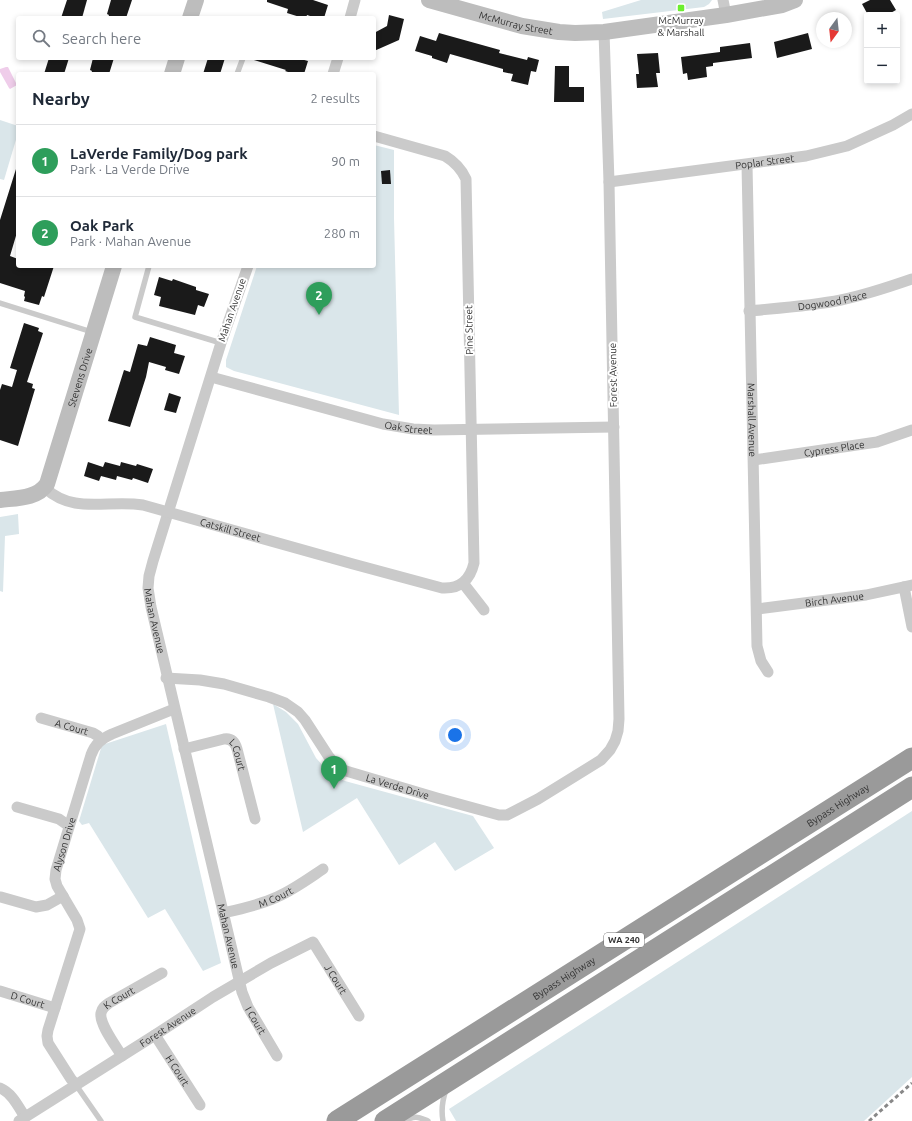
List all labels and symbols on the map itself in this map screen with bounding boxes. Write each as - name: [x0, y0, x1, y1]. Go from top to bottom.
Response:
- marker: McMurray & Marshall: [676, 3, 686, 13]
- street label: McMurray Street: [478, 9, 554, 36]
- north arrow: [816, 12, 852, 48]
- place label: McMurray & Marshall: [658, 15, 705, 38]
- street label: Poplar Street: [734, 152, 795, 171]
- street label: Mahan Avenue: [216, 277, 248, 343]
- pin: 2: [306, 282, 332, 315]
- street label: Dogwood Place: [797, 288, 868, 312]
- street label: Pine Street: [463, 305, 475, 355]
- street label: Forest Avenue: [607, 343, 619, 407]
- street label: Stevens Drive: [66, 346, 94, 408]
- street label: Marshall Avenue: [746, 383, 759, 457]
- street label: Oak Street: [384, 419, 433, 435]
- street label: Cypress Place: [803, 438, 865, 458]
- street label: Catskill Street: [199, 516, 262, 543]
- street label: Mahan Avenue: [143, 587, 167, 654]
- street label: Birch Avenue: [804, 590, 864, 608]
- street label: A Court: [54, 717, 90, 737]
- your location: [445, 725, 465, 745]
- street label: L Court: [227, 736, 248, 772]
- pin: 1: [321, 756, 347, 789]
- street label: La Verde Drive: [365, 772, 430, 801]
- street label: Bypass Highway: [804, 781, 871, 829]
- street label: Alyson Drive: [50, 816, 77, 872]
- street label: M Court: [257, 885, 295, 909]
- street label: Mahan Avenue: [216, 903, 242, 970]
- road number: WA 240: [604, 933, 644, 947]
- street label: Bypass Highway: [530, 954, 597, 1002]
- street label: J Court: [323, 962, 349, 996]
- street label: K Court: [101, 984, 136, 1011]
- street label: D Court: [9, 989, 46, 1010]
- street label: Forest Avenue: [137, 1004, 198, 1049]
- street label: I Court: [243, 1004, 268, 1036]
- street label: H Court: [164, 1053, 192, 1088]

